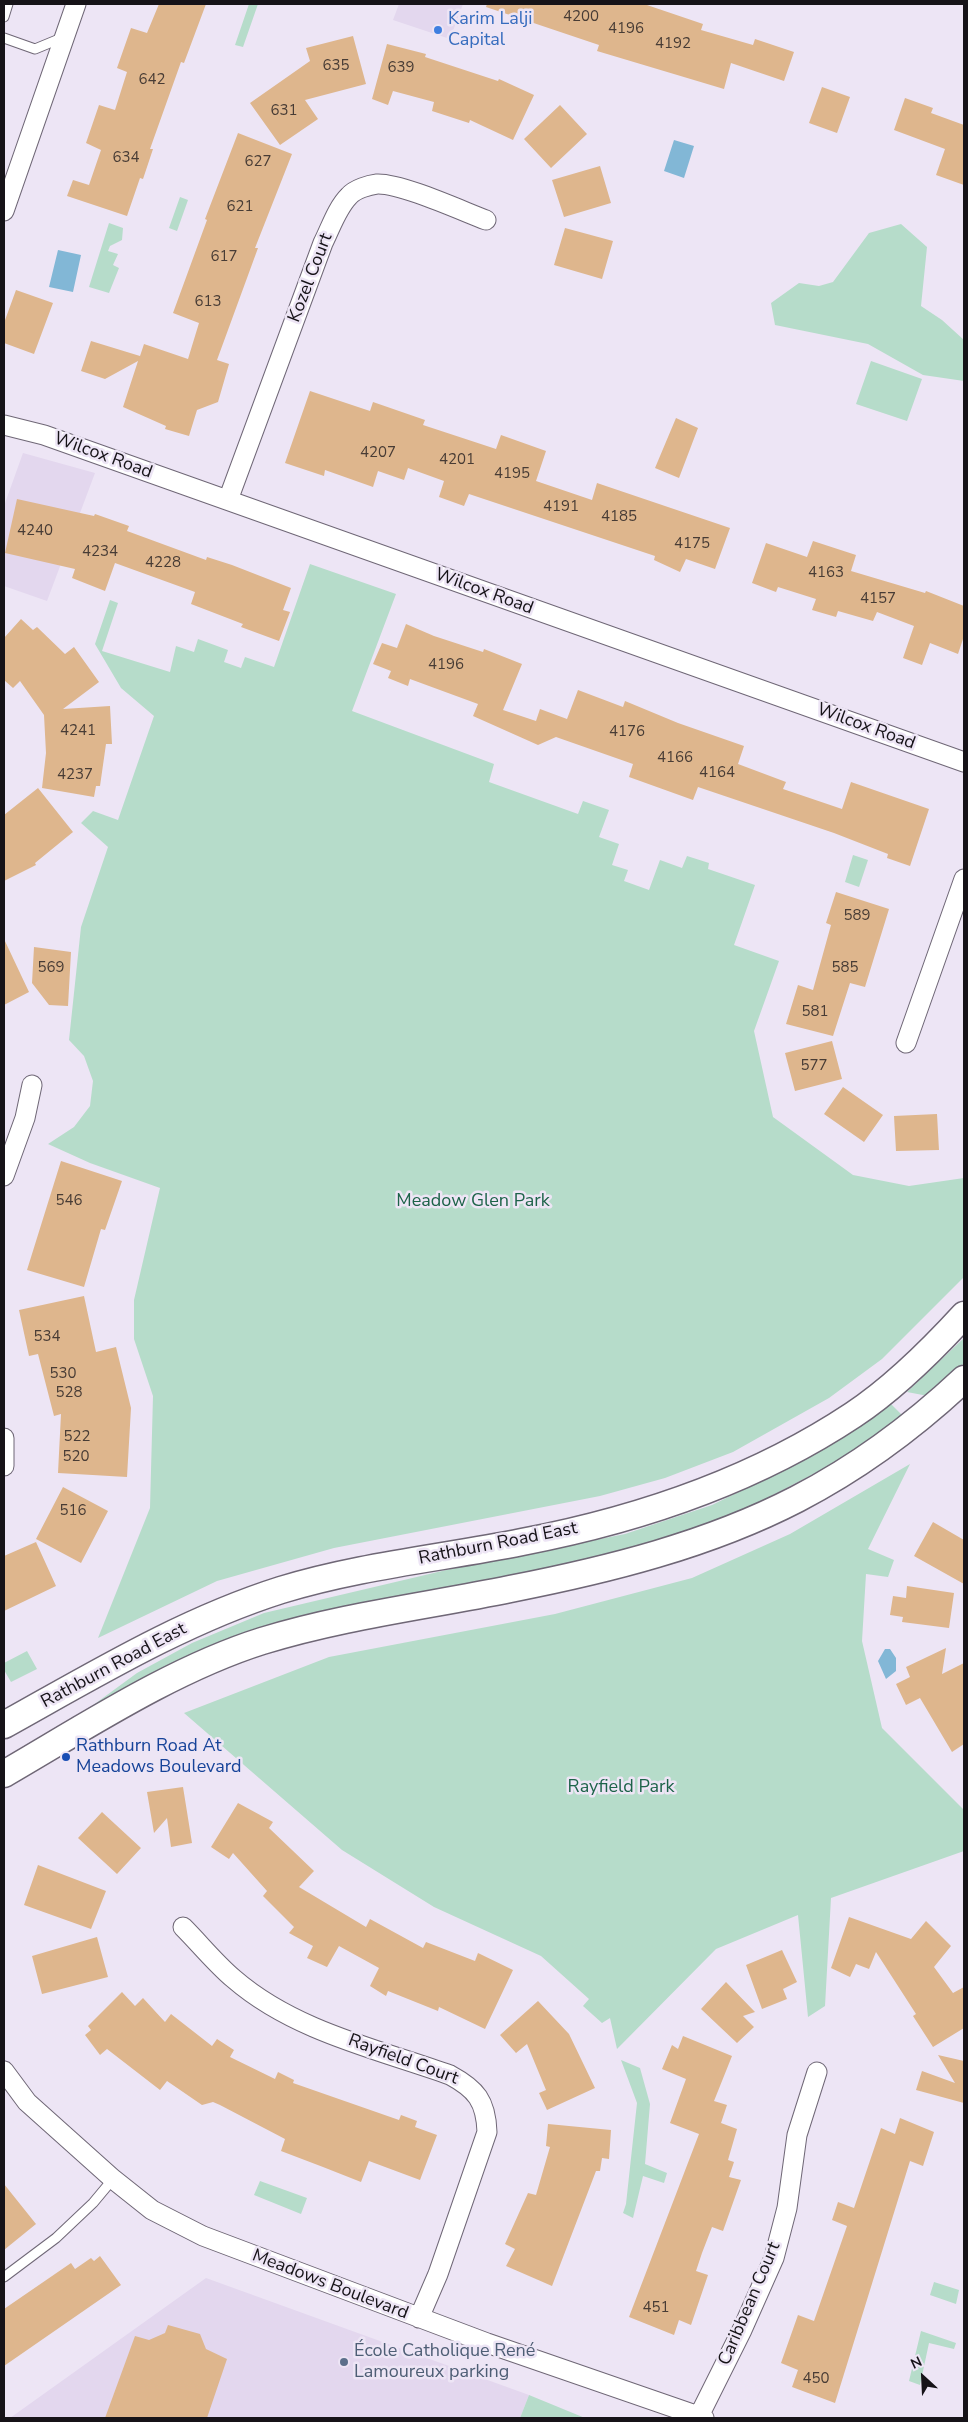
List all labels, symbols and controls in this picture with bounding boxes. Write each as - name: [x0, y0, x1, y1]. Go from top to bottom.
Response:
- house number: 4200: [563, 8, 599, 26]
- place label: Karim Lalji Capital: [448, 9, 533, 52]
- house number: 4196: [608, 20, 644, 38]
- marker: Karim Lalji Capital: [432, 24, 444, 36]
- house number: 4192: [655, 35, 691, 53]
- house number: 635: [323, 57, 349, 75]
- house number: 639: [388, 59, 414, 77]
- house number: 642: [139, 71, 165, 89]
- house number: 631: [271, 102, 297, 120]
- house number: 634: [113, 149, 139, 167]
- house number: 627: [245, 153, 271, 171]
- house number: 621: [227, 198, 253, 216]
- street label: Kozel Court: [284, 231, 338, 325]
- house number: 617: [211, 248, 237, 266]
- house number: 613: [195, 293, 221, 311]
- street label: Wilcox Road: [51, 428, 155, 484]
- house number: 4207: [360, 444, 396, 462]
- house number: 4201: [439, 451, 475, 469]
- house number: 4195: [494, 465, 530, 483]
- house number: 4191: [543, 498, 579, 516]
- house number: 4185: [601, 508, 637, 526]
- house number: 4240: [17, 522, 53, 540]
- house number: 4175: [674, 535, 710, 553]
- house number: 4234: [82, 543, 118, 561]
- house number: 4228: [145, 554, 181, 572]
- street label: Wilcox Road: [432, 564, 536, 620]
- house number: 4163: [808, 564, 844, 582]
- house number: 4157: [860, 590, 896, 608]
- house number: 4196: [428, 656, 464, 674]
- street label: Wilcox Road: [814, 699, 918, 755]
- house number: 4241: [60, 722, 96, 740]
- house number: 4176: [609, 723, 645, 741]
- house number: 4166: [657, 749, 693, 767]
- house number: 4164: [699, 764, 735, 782]
- house number: 4237: [57, 766, 93, 784]
- house number: 589: [844, 907, 870, 925]
- house number: 569: [38, 959, 64, 977]
- house number: 585: [832, 959, 858, 977]
- house number: 581: [802, 1003, 828, 1021]
- house number: 577: [801, 1057, 827, 1075]
- park label: Meadow Glen Park: [396, 1191, 550, 1213]
- house number: 546: [56, 1192, 82, 1210]
- house number: 534: [34, 1328, 60, 1346]
- house number: 530: [50, 1365, 76, 1383]
- house number: 528: [56, 1384, 82, 1402]
- house number: 522: [64, 1428, 90, 1446]
- house number: 520: [63, 1448, 89, 1466]
- house number: 516: [60, 1502, 86, 1520]
- street label: Rathburn Road East: [417, 1518, 579, 1570]
- street label: Rathburn Road East: [38, 1619, 190, 1713]
- place label: Rathburn Road At Meadows Boulevard: [76, 1736, 242, 1778]
- marker: Rathburn Road At Meadows Boulevard: [60, 1751, 72, 1763]
- park label: Rayfield Park: [568, 1777, 674, 1799]
- street label: Rayfield Court: [345, 2030, 461, 2090]
- street label: Caribbean Court: [714, 2239, 786, 2369]
- street label: Meadows Boulevard: [249, 2245, 411, 2325]
- house number: 451: [643, 2299, 669, 2317]
- place label: École Catholique René Lamoureux parking: [354, 2341, 535, 2384]
- north arrow: [898, 2352, 948, 2402]
- text: N: [908, 2352, 925, 2374]
- marker: École Catholique René Lamoureux parking: [338, 2356, 350, 2368]
- house number: 450: [803, 2370, 829, 2388]

